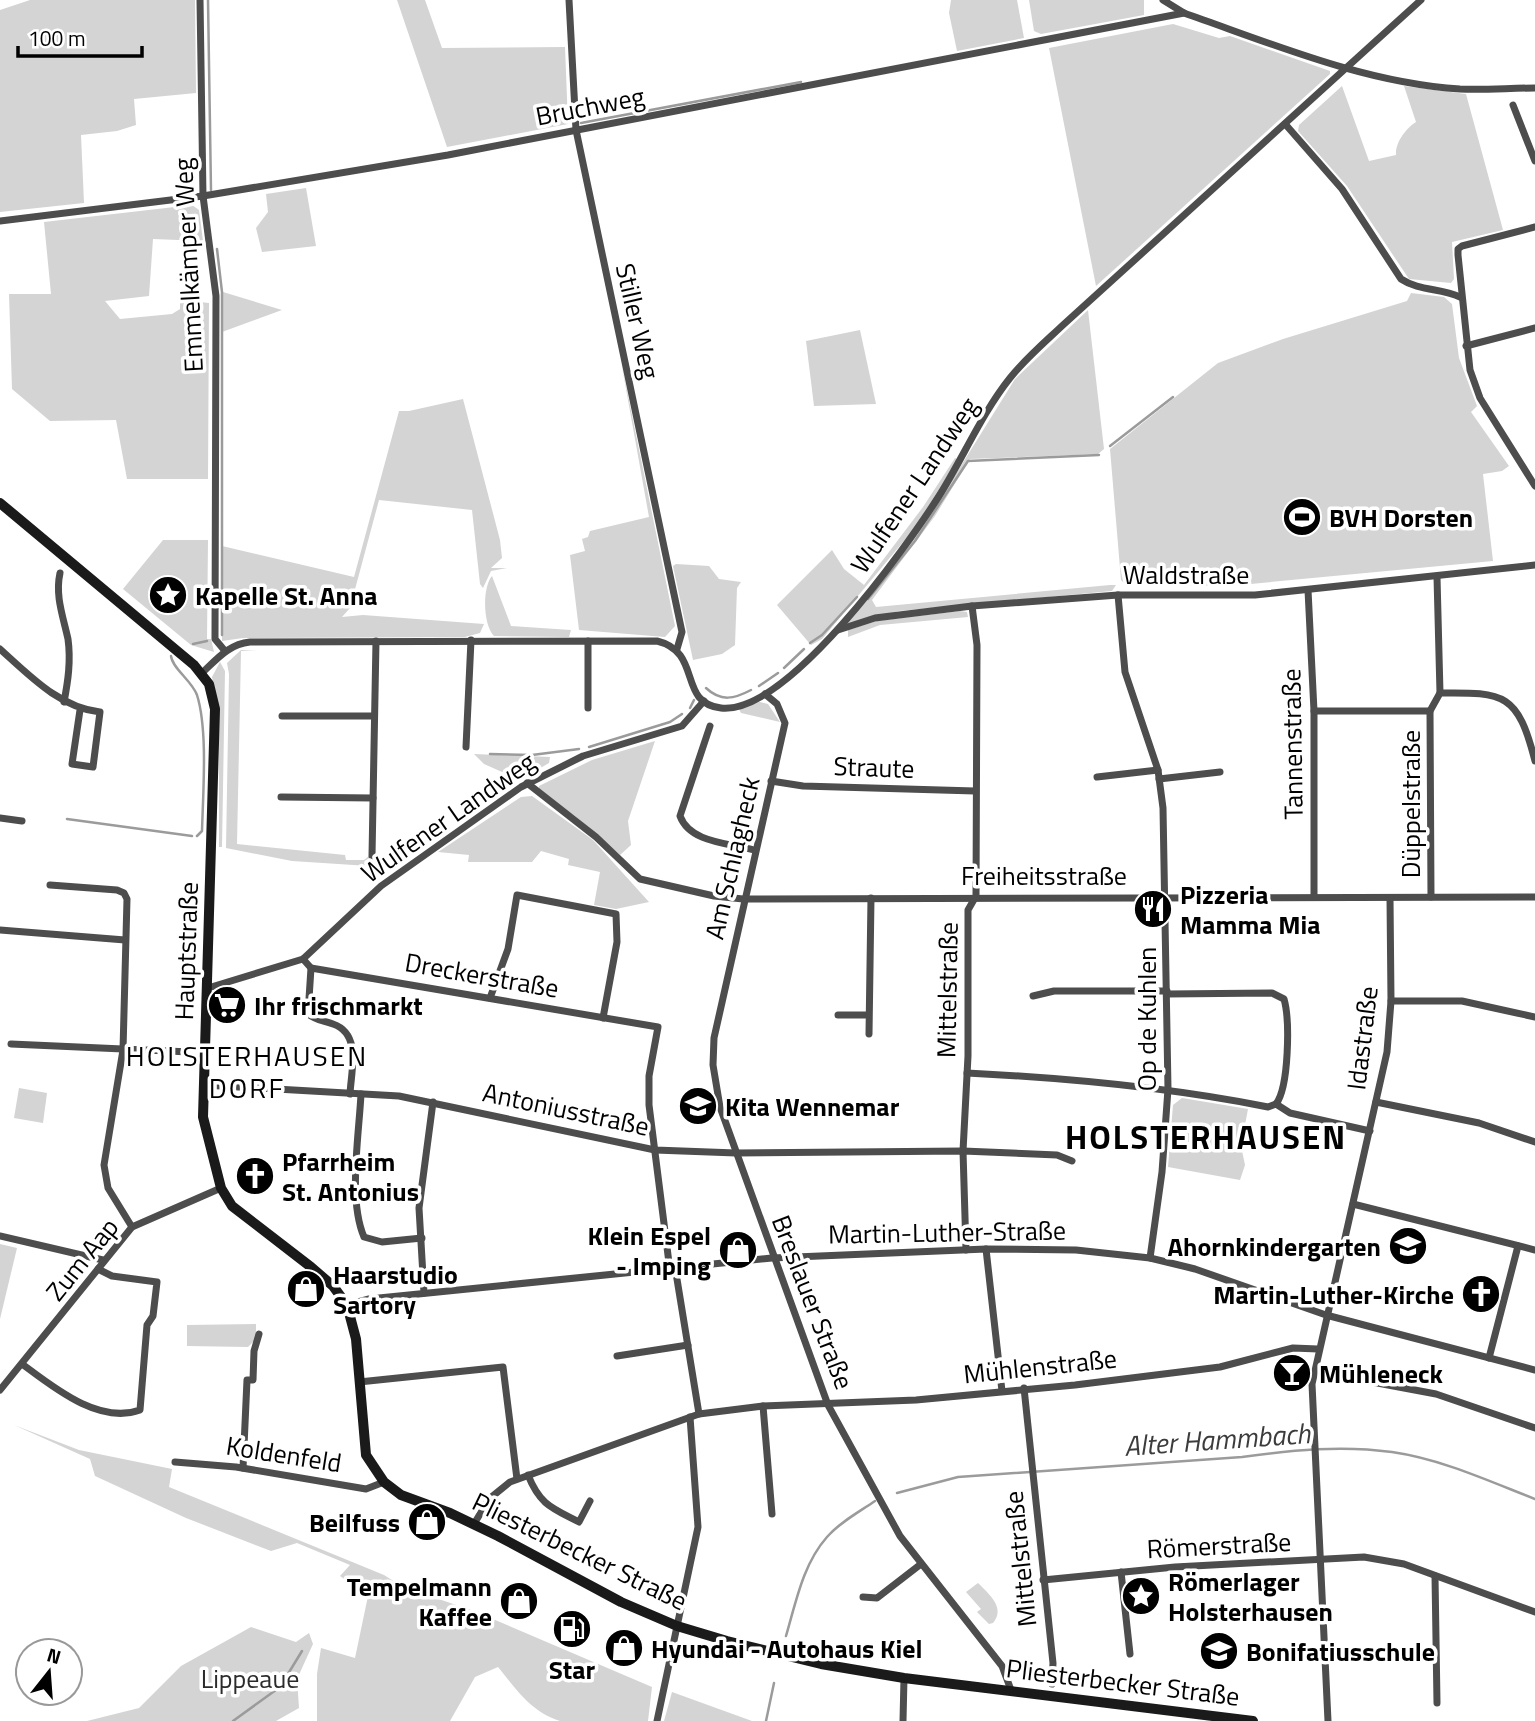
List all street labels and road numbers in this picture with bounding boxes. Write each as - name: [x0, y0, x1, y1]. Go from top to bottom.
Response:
- street label: Bruchweg: [532, 76, 648, 136]
- street label: Emmelkämper Weg: [163, 157, 213, 373]
- street label: Stiller Weg: [606, 259, 670, 383]
- street label: Wulfener Landweg: [840, 389, 988, 581]
- street label: Waldstraße: [1123, 555, 1249, 594]
- street label: Tannenstraße: [1271, 668, 1313, 820]
- street label: Düppelstraße: [1391, 730, 1430, 878]
- street label: Wulfener Landweg: [353, 742, 543, 892]
- street label: Straute: [833, 746, 915, 788]
- street label: Am Schlagheck: [694, 773, 770, 943]
- street label: Freiheitsstraße: [961, 856, 1127, 895]
- street label: Hauptstraße: [164, 881, 208, 1021]
- street label: Mittelstraße: [926, 922, 968, 1058]
- street label: Dreckerstraße: [402, 942, 562, 1008]
- street label: Op de Kuhlen: [1127, 947, 1166, 1091]
- street label: Idastraße: [1336, 984, 1388, 1092]
- street label: Antoniusstraße: [479, 1072, 653, 1146]
- street label: Zum Aap: [36, 1209, 128, 1309]
- street label: Breslauer Straße: [762, 1209, 864, 1395]
- street label: Martin-Luther-Straße: [828, 1210, 1066, 1254]
- street label: Mühlenstraße: [961, 1339, 1119, 1393]
- street label: Koldenfeld: [224, 1426, 344, 1482]
- street label: Pliesterbecker Straße: [466, 1482, 694, 1620]
- street label: Mittelstraße: [993, 1489, 1047, 1629]
- street label: Römerstraße: [1146, 1522, 1292, 1568]
- street label: Pliesterbecker Straße: [1004, 1648, 1242, 1716]

